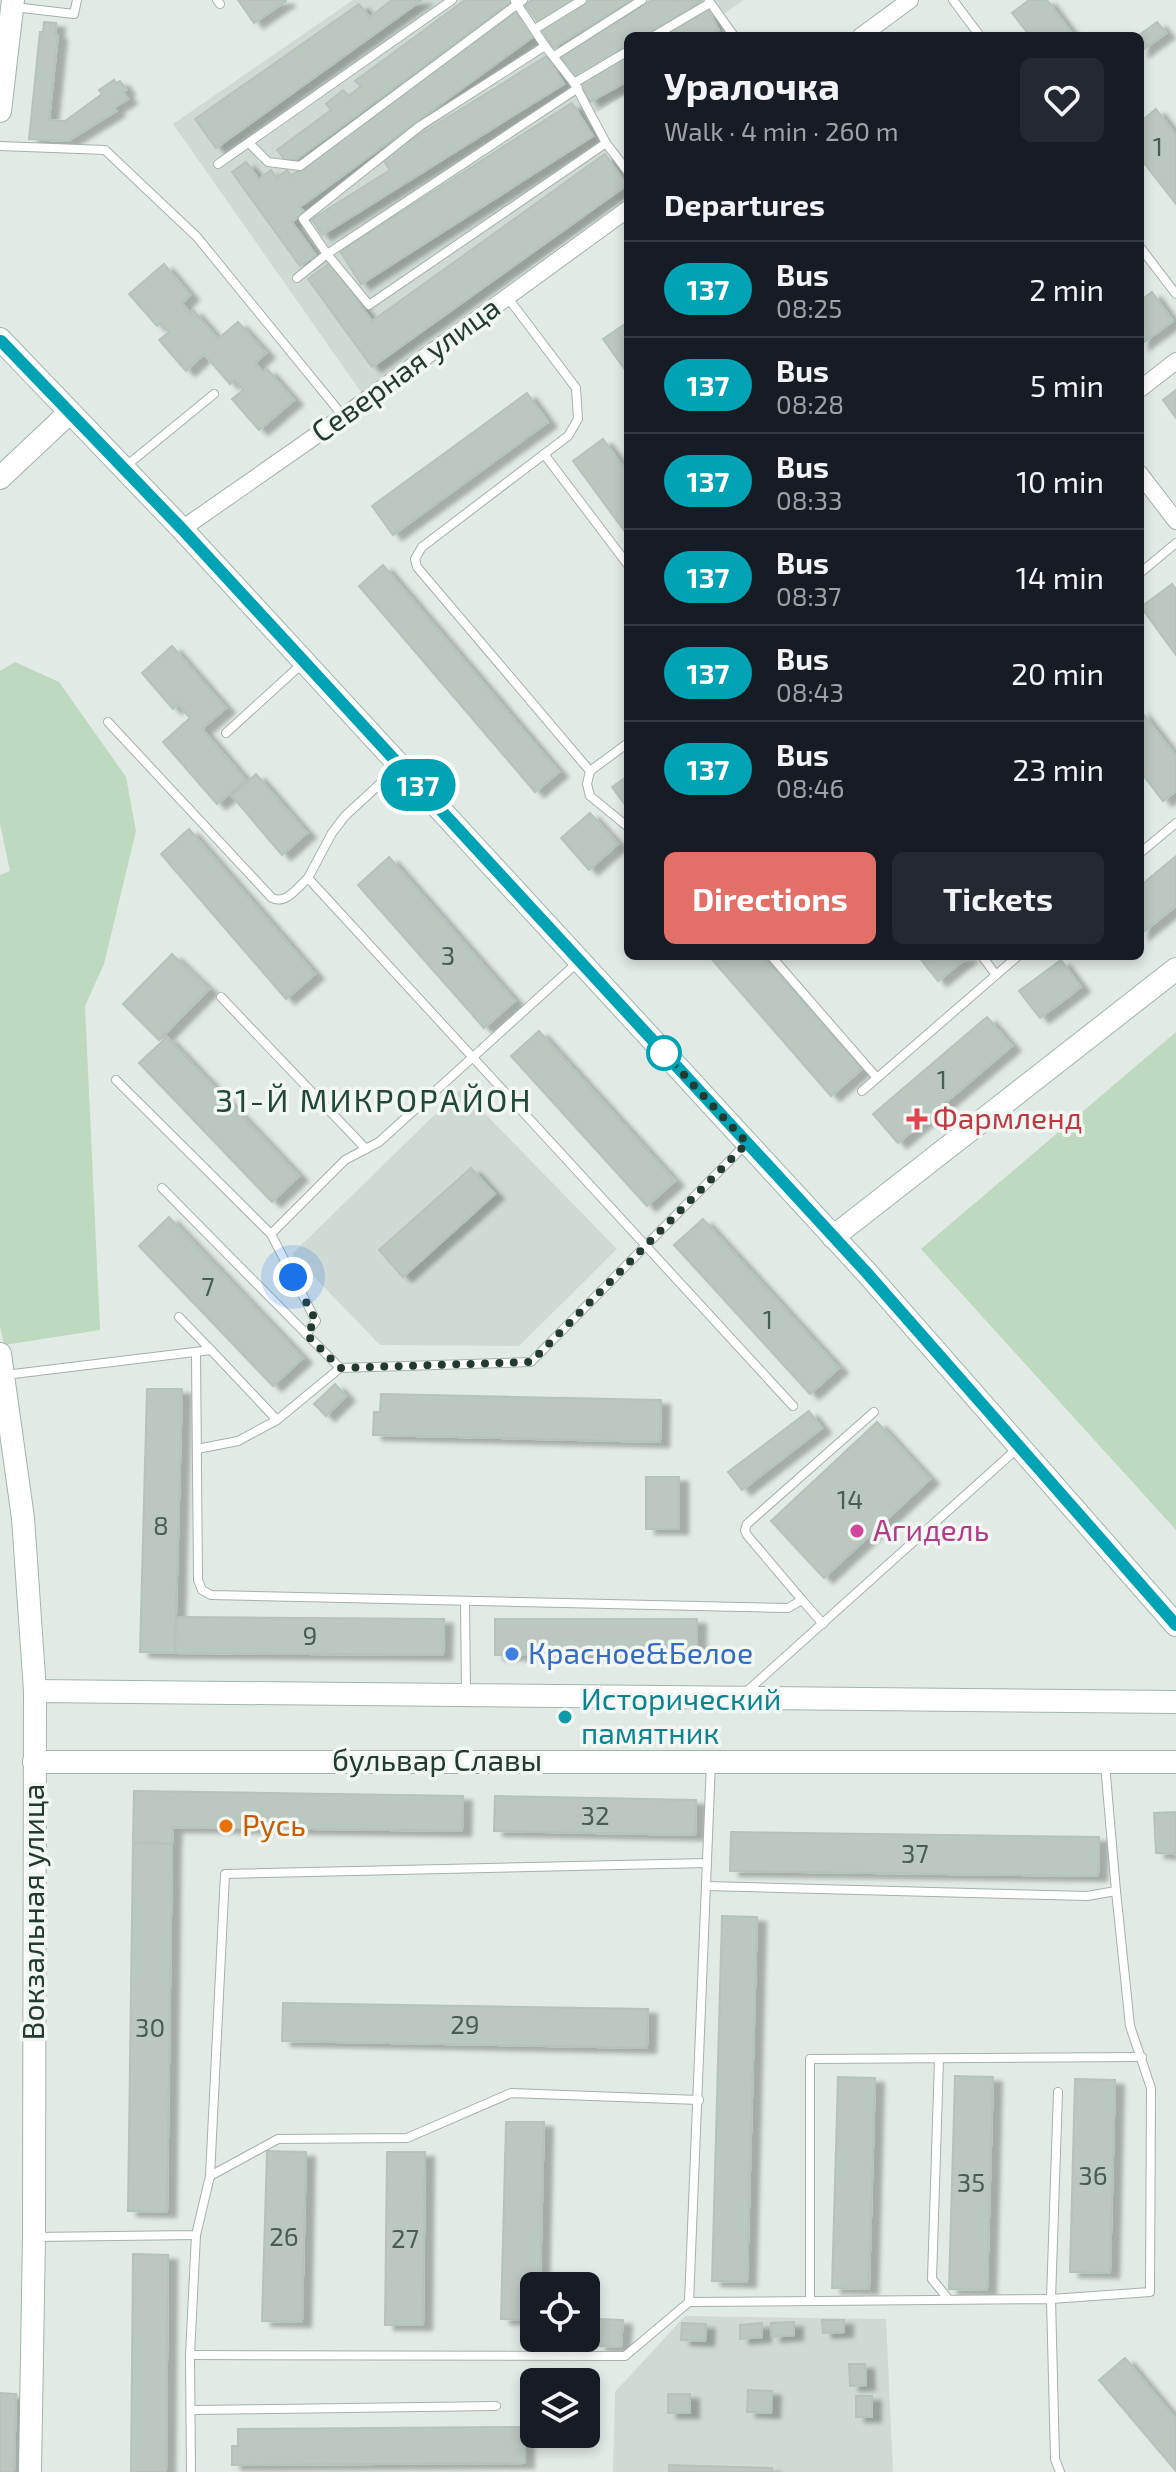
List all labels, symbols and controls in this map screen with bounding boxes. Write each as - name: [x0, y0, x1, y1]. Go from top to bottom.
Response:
- button: heart: [1020, 58, 1104, 142]
- text: Уралочка: [664, 62, 840, 108]
- text: Walk · 4 min · 260 m: [664, 115, 899, 146]
- house number: 1: [1153, 130, 1163, 161]
- text: Departures: [664, 186, 825, 222]
- text: Bus: [776, 256, 829, 292]
- text: 2 min: [1029, 271, 1104, 307]
- text: 137: [687, 272, 729, 306]
- street label: Северная улица: [304, 288, 507, 450]
- text: 08:25: [776, 292, 842, 323]
- text: Bus: [776, 352, 829, 388]
- text: 5 min: [1030, 367, 1104, 403]
- text: 137: [687, 368, 729, 402]
- text: 08:28: [776, 388, 844, 419]
- text: Bus: [776, 448, 829, 484]
- text: 10 min: [1016, 463, 1104, 499]
- text: 137: [687, 464, 729, 498]
- text: 08:33: [776, 484, 843, 515]
- text: Bus: [776, 544, 829, 580]
- text: 14 min: [1016, 559, 1104, 595]
- text: 137: [687, 560, 729, 594]
- text: 08:37: [776, 580, 841, 611]
- text: Bus: [776, 640, 829, 676]
- text: 20 min: [1011, 655, 1104, 691]
- text: 137: [687, 656, 729, 690]
- text: 08:43: [776, 676, 844, 707]
- text: Bus: [776, 736, 829, 772]
- text: 23 min: [1013, 751, 1104, 787]
- text: 137: [687, 752, 729, 786]
- line badge: 137: [372, 759, 464, 811]
- text: 137: [397, 768, 439, 802]
- text: 08:46: [776, 772, 844, 803]
- button: Directions: [664, 852, 876, 944]
- button: Tickets: [892, 852, 1104, 944]
- house number: 3: [441, 939, 455, 970]
- unlabelled marker: [647, 1036, 681, 1070]
- house number: 1: [937, 1063, 947, 1094]
- district label: 31-Й МИКРОРАЙОН: [215, 1080, 533, 1118]
- place label: Фармленд: [933, 1099, 1082, 1135]
- marker: Фармленд: [908, 1110, 926, 1128]
- your location: [273, 1257, 313, 1297]
- house number: 7: [201, 1270, 215, 1301]
- house number: 1: [763, 1303, 773, 1334]
- house number: 14: [837, 1483, 863, 1514]
- house number: 8: [153, 1509, 169, 1540]
- place label: Агидель: [873, 1511, 989, 1547]
- marker: Агидель: [848, 1522, 866, 1540]
- house number: 9: [303, 1619, 317, 1650]
- place label: Красное&Белое: [528, 1634, 753, 1670]
- marker: Красное&Белое: [503, 1645, 521, 1663]
- place label: Исторический памятник: [581, 1680, 781, 1750]
- marker: Исторический памятник: [556, 1708, 574, 1726]
- street label: бульвар Славы: [332, 1741, 542, 1778]
- street label: Вокзальная улица: [14, 1784, 51, 2040]
- house number: 32: [580, 1799, 610, 1830]
- place label: Русь: [242, 1806, 306, 1843]
- marker: Русь: [217, 1817, 235, 1835]
- house number: 37: [901, 1837, 929, 1868]
- house number: 29: [450, 2008, 480, 2039]
- house number: 30: [135, 2011, 165, 2042]
- house number: 36: [1078, 2159, 1108, 2190]
- house number: 35: [957, 2166, 985, 2197]
- house number: 26: [269, 2220, 299, 2251]
- house number: 27: [391, 2222, 419, 2253]
- map controls: [520, 2272, 600, 2448]
- button: locate: [520, 2272, 600, 2352]
- button: layers: [520, 2368, 600, 2448]

